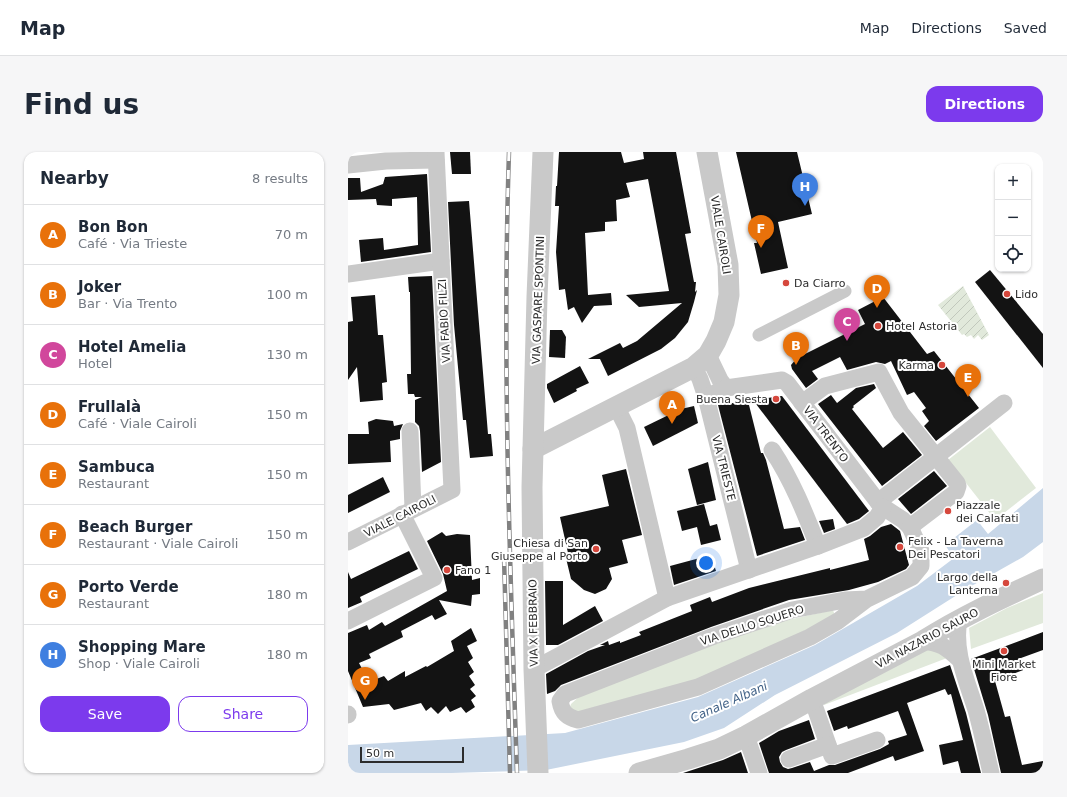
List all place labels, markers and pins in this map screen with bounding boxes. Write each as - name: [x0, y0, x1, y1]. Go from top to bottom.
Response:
- pin: H: [792, 173, 818, 206]
- pin: F: [748, 215, 774, 248]
- pin: D: [864, 275, 890, 308]
- place label: Da Ciarro: [794, 277, 846, 290]
- marker: Da Ciarro: [781, 278, 791, 288]
- place label: Lido: [1015, 288, 1038, 301]
- marker: Lido: [1002, 289, 1012, 299]
- pin: C: [834, 308, 860, 341]
- place label: Hotel Astoria: [886, 320, 957, 333]
- marker: Hotel Astoria: [873, 321, 883, 331]
- pin: B: [783, 332, 809, 365]
- place label: Karma: [898, 359, 934, 372]
- marker: Karma: [937, 360, 947, 370]
- pin: E: [955, 364, 981, 397]
- pin: A: [659, 391, 685, 424]
- place label: Buena Siesta: [696, 393, 768, 406]
- marker: Buena Siesta: [771, 394, 781, 404]
- place label: Piazzale dei Calafati: [956, 499, 1019, 525]
- marker: Piazzale dei Calafati: [943, 506, 953, 516]
- place label: Felix - La Taverna Dei Pescatori: [908, 535, 1003, 561]
- place label: Chiesa di San Giuseppe al Porto: [491, 537, 588, 563]
- marker: Felix - La Taverna Dei Pescatori: [895, 542, 905, 552]
- marker: Chiesa di San Giuseppe al Porto: [591, 544, 601, 554]
- place label: Fano 1: [455, 564, 491, 577]
- marker: Fano 1: [442, 565, 452, 575]
- place label: Largo della Lanterna: [937, 571, 998, 597]
- marker: Largo della Lanterna: [1001, 578, 1011, 588]
- marker: Mini Market Fiore: [999, 646, 1009, 656]
- place label: Mini Market Fiore: [972, 658, 1037, 684]
- pin: G: [352, 667, 378, 700]

